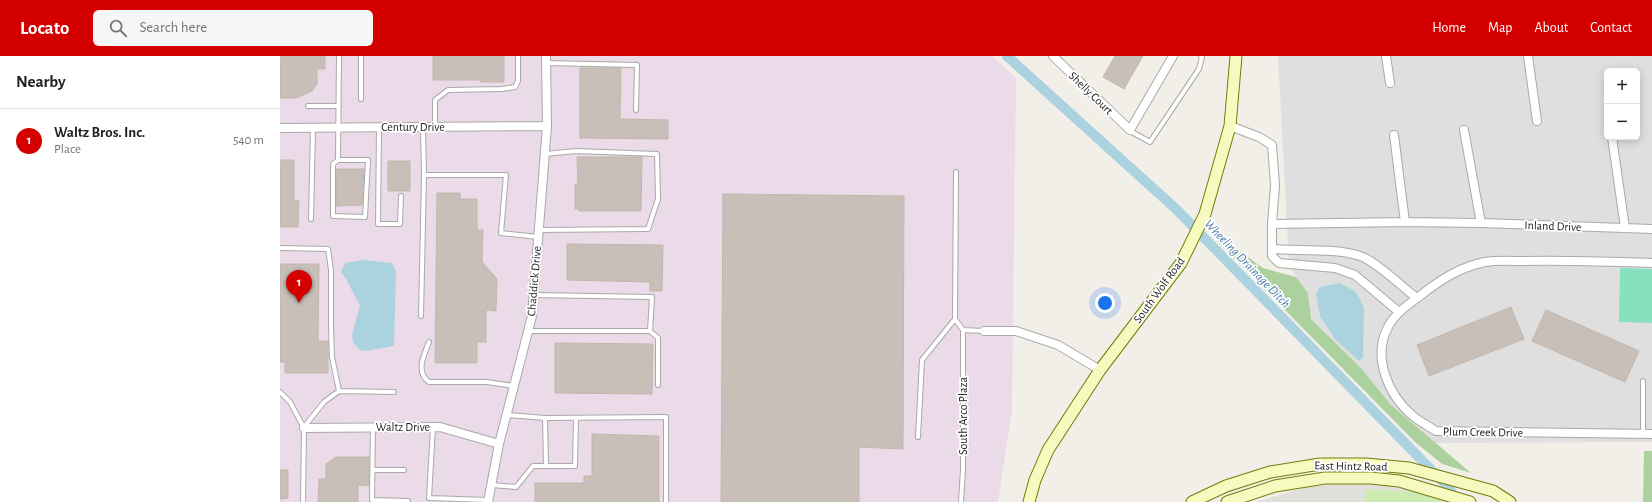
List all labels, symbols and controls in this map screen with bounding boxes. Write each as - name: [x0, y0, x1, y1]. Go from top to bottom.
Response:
- search box: [93, 10, 373, 46]
- icon: search: [107, 17, 129, 39]
- text: Locato: [20, 19, 69, 38]
- text: Search here: [139, 20, 207, 35]
- text: Home: [1432, 21, 1466, 35]
- text: Map: [1488, 21, 1512, 35]
- text: About: [1534, 21, 1568, 35]
- text: Contact: [1590, 21, 1632, 35]
- map controls: [1604, 68, 1640, 140]
- button: +: [1604, 68, 1640, 104]
- street label: Shelly Court: [1066, 69, 1115, 118]
- text: Nearby: [16, 73, 66, 90]
- button: −: [1604, 104, 1640, 140]
- street label: Century Drive: [381, 121, 445, 134]
- text: Waltz Bros. Inc.: [54, 125, 145, 140]
- text: 1: [27, 134, 31, 147]
- text: 540 m: [233, 134, 264, 147]
- text: Place: [54, 143, 81, 156]
- water label: Wheeling Drainage Ditch: [1202, 217, 1292, 311]
- street label: Inland Drive: [1524, 219, 1582, 233]
- street label: Chaddick Drive: [525, 245, 543, 317]
- street label: South Wolf Road: [1131, 255, 1187, 325]
- pin: 1: [286, 270, 312, 303]
- your location: [1095, 293, 1115, 313]
- street label: South Arco Plaza: [957, 377, 969, 455]
- street label: Waltz Drive: [376, 421, 430, 433]
- street label: Plum Creek Drive: [1443, 425, 1523, 439]
- street label: East Hintz Road: [1314, 459, 1388, 473]

